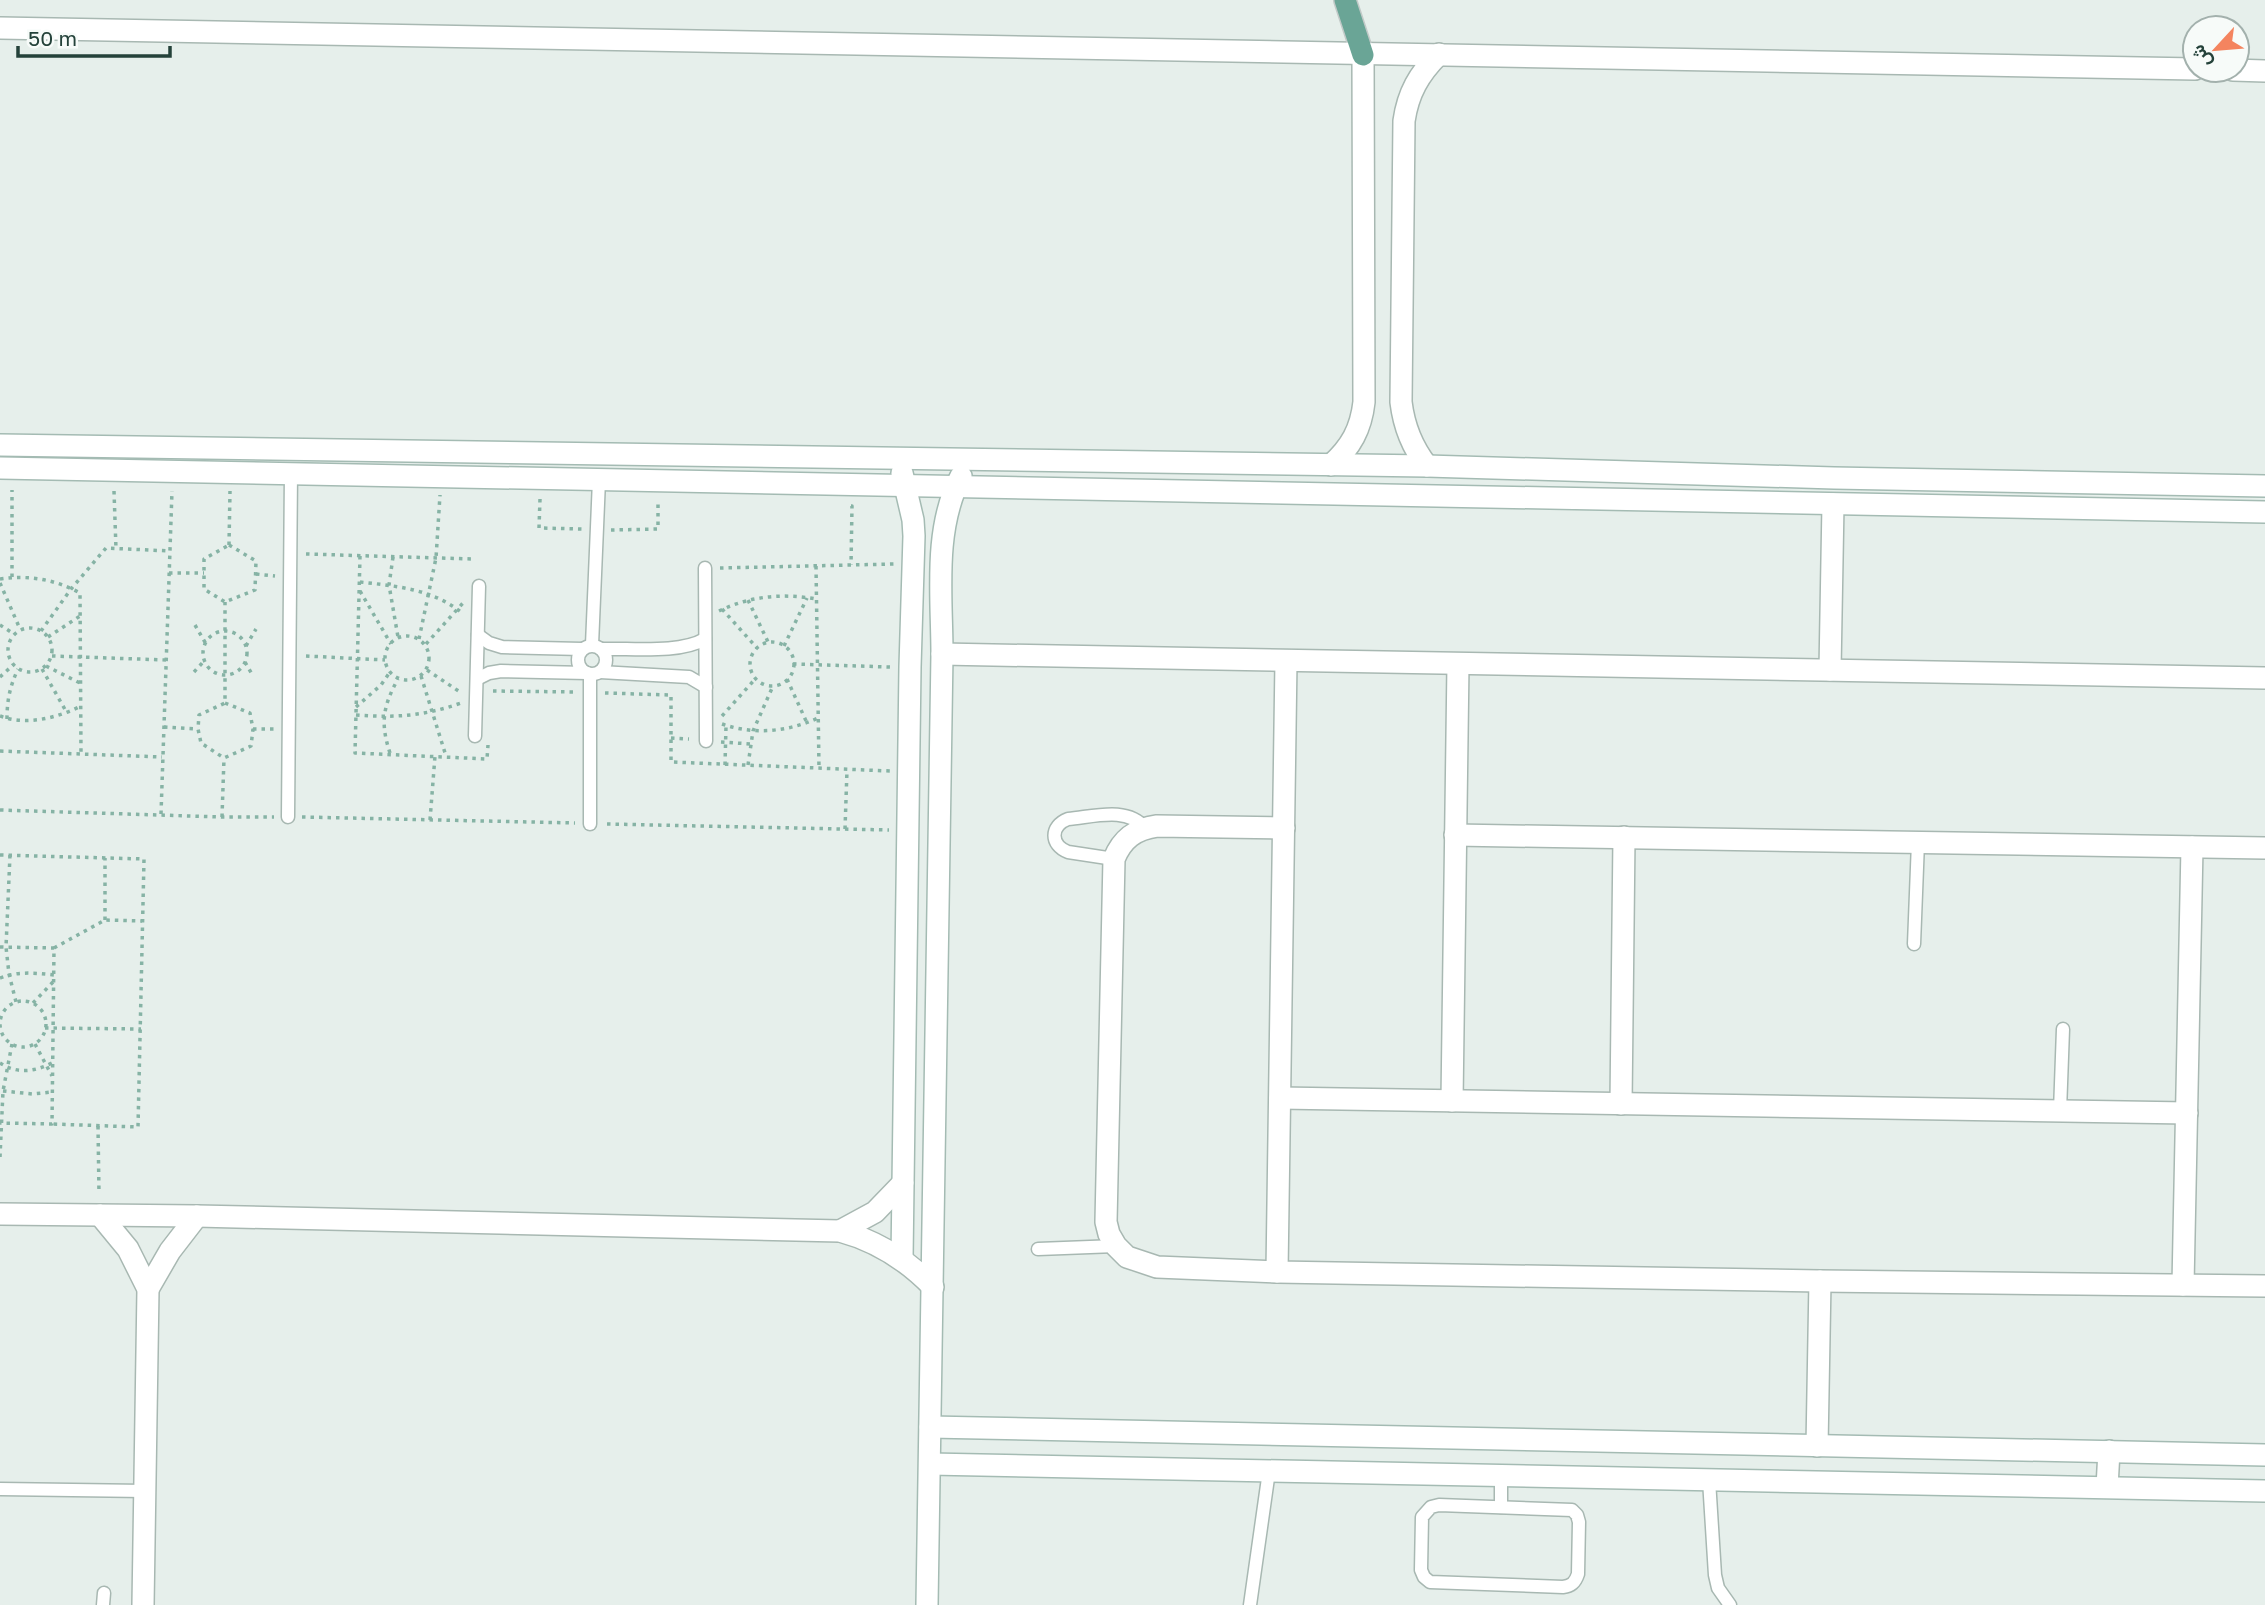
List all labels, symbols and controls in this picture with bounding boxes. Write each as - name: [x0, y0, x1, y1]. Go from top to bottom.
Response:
- scale bar: [18, 14, 170, 58]
- north arrow: [2181, 14, 2251, 84]
- text: 50 m: [28, 25, 77, 51]
- text: ش: [2185, 41, 2217, 72]

